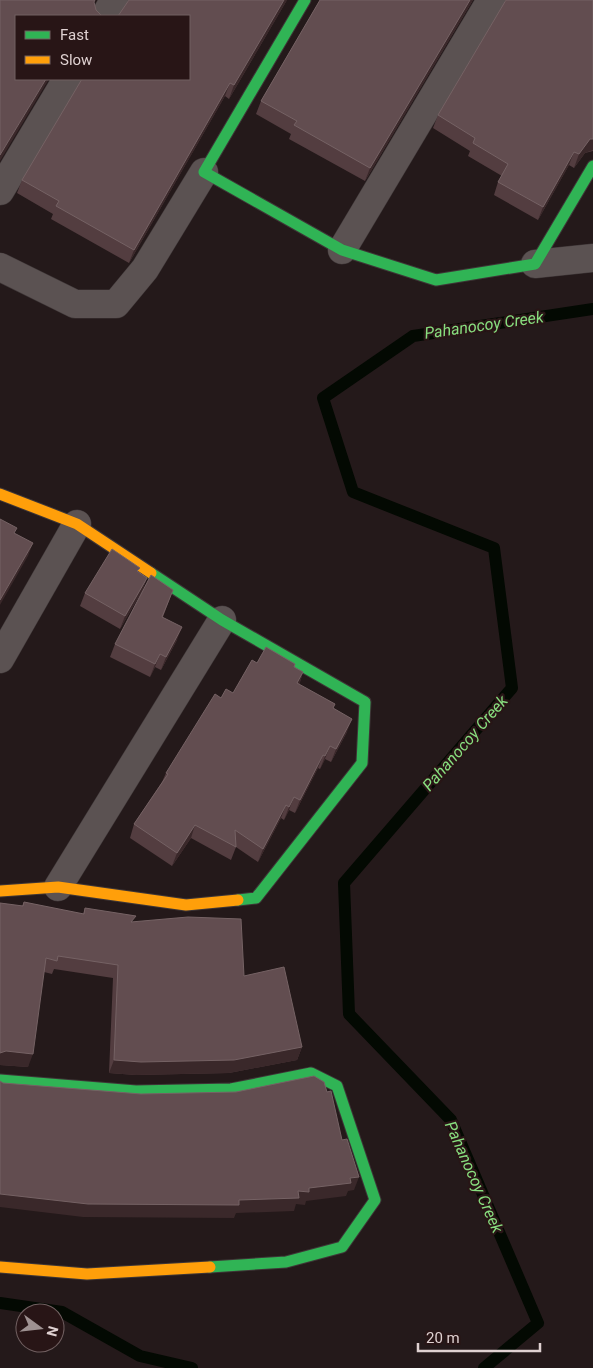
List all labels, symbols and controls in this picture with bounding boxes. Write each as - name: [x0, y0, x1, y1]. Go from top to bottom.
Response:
- legend: [15, 15, 190, 80]
- text: Fast: [60, 26, 89, 44]
- text: Slow: [60, 51, 92, 69]
- water label: Pahanocoy Creek: [423, 307, 546, 343]
- water label: Pahanocoy Creek: [418, 691, 512, 795]
- water label: Pahanocoy Creek: [441, 1118, 508, 1237]
- north arrow: [15, 1303, 65, 1353]
- scale bar: [418, 1320, 540, 1352]
- text: N: [44, 1325, 62, 1338]
- text: 20 m: [426, 1329, 460, 1347]

